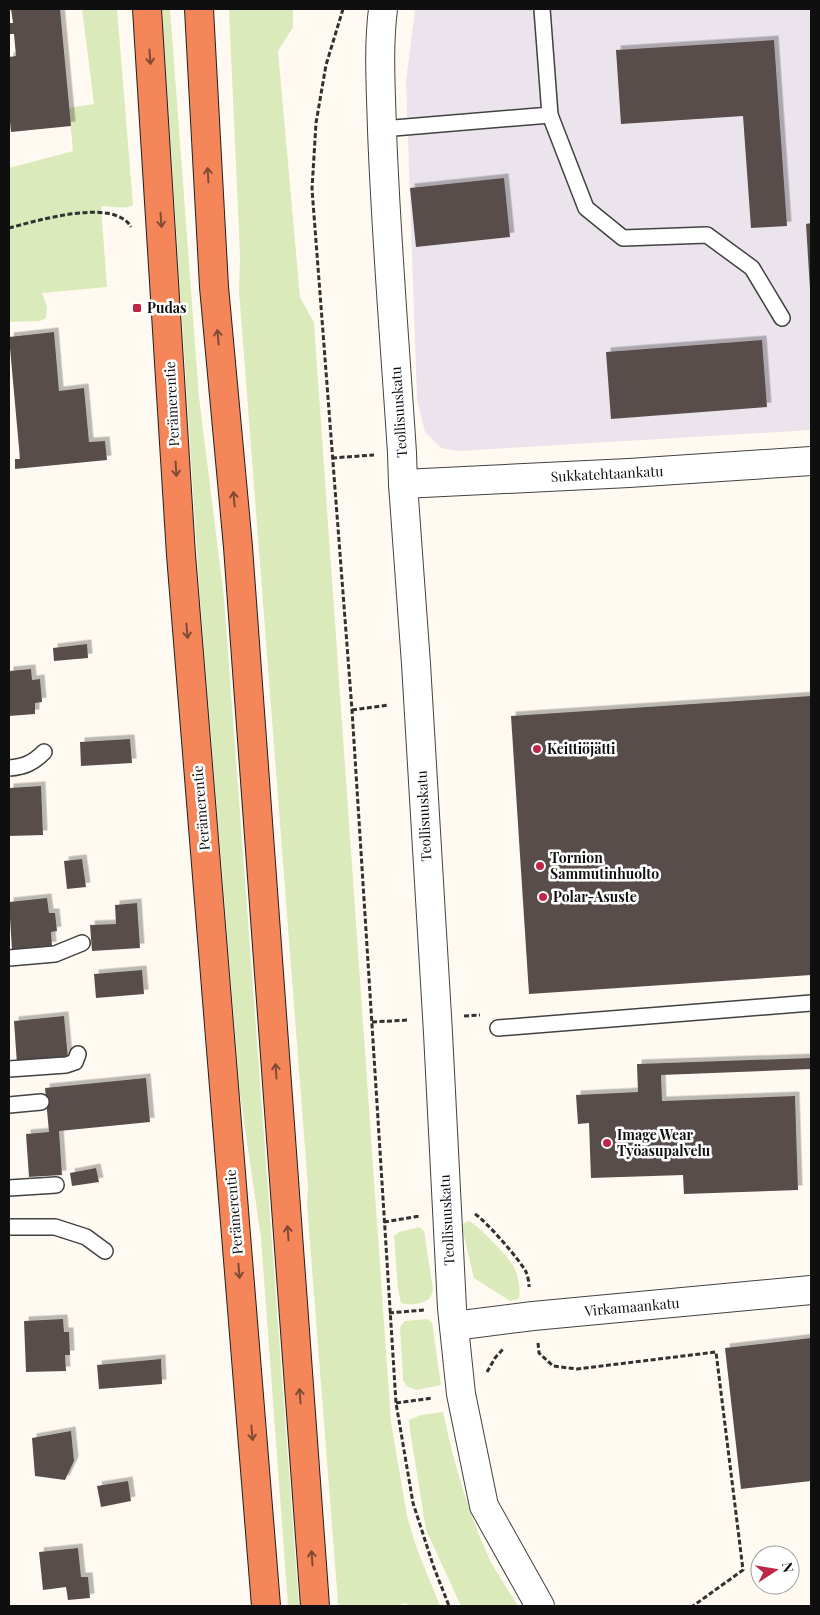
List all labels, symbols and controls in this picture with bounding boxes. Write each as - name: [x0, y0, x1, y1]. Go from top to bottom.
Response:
- one-way arrow: [146, 49, 155, 65]
- one-way arrow: [203, 167, 212, 183]
- one-way arrow: [157, 211, 166, 227]
- place label: Pudas: [147, 298, 187, 317]
- marker: Pudas: [131, 302, 143, 314]
- one-way arrow: [214, 329, 223, 345]
- street label: Perämerentie: [160, 361, 183, 447]
- street label: Teollisuuskatu: [386, 366, 411, 458]
- one-way arrow: [171, 461, 180, 477]
- street label: Sukkatehtaankatu: [550, 461, 664, 486]
- one-way arrow: [229, 491, 238, 507]
- one-way arrow: [182, 623, 192, 639]
- place label: Keittiöjätti: [547, 739, 616, 758]
- marker: Keittiöjätti: [531, 743, 543, 755]
- street label: Perämerentie: [187, 765, 214, 851]
- street label: Teollisuuskatu: [412, 770, 435, 862]
- place label: Tornion Sammutinhuolto: [550, 848, 659, 883]
- marker: Tornion Sammutinhuolto: [534, 860, 546, 872]
- place label: Polar-Asuste: [553, 887, 637, 906]
- marker: Polar-Asuste: [537, 891, 549, 903]
- one-way arrow: [272, 1064, 281, 1080]
- place label: Image Wear Työasupalvelu: [617, 1125, 711, 1160]
- marker: Image Wear Työasupalvelu: [601, 1137, 613, 1149]
- street label: Perämerentie: [220, 1169, 247, 1255]
- street label: Teollisuuskatu: [435, 1174, 458, 1266]
- one-way arrow: [283, 1226, 293, 1242]
- one-way arrow: [234, 1263, 243, 1279]
- street label: Virkamaankatu: [583, 1293, 680, 1320]
- one-way arrow: [295, 1388, 304, 1404]
- one-way arrow: [247, 1425, 256, 1441]
- north arrow: [750, 1545, 800, 1595]
- one-way arrow: [307, 1550, 316, 1566]
- text: N: [778, 1560, 799, 1574]

